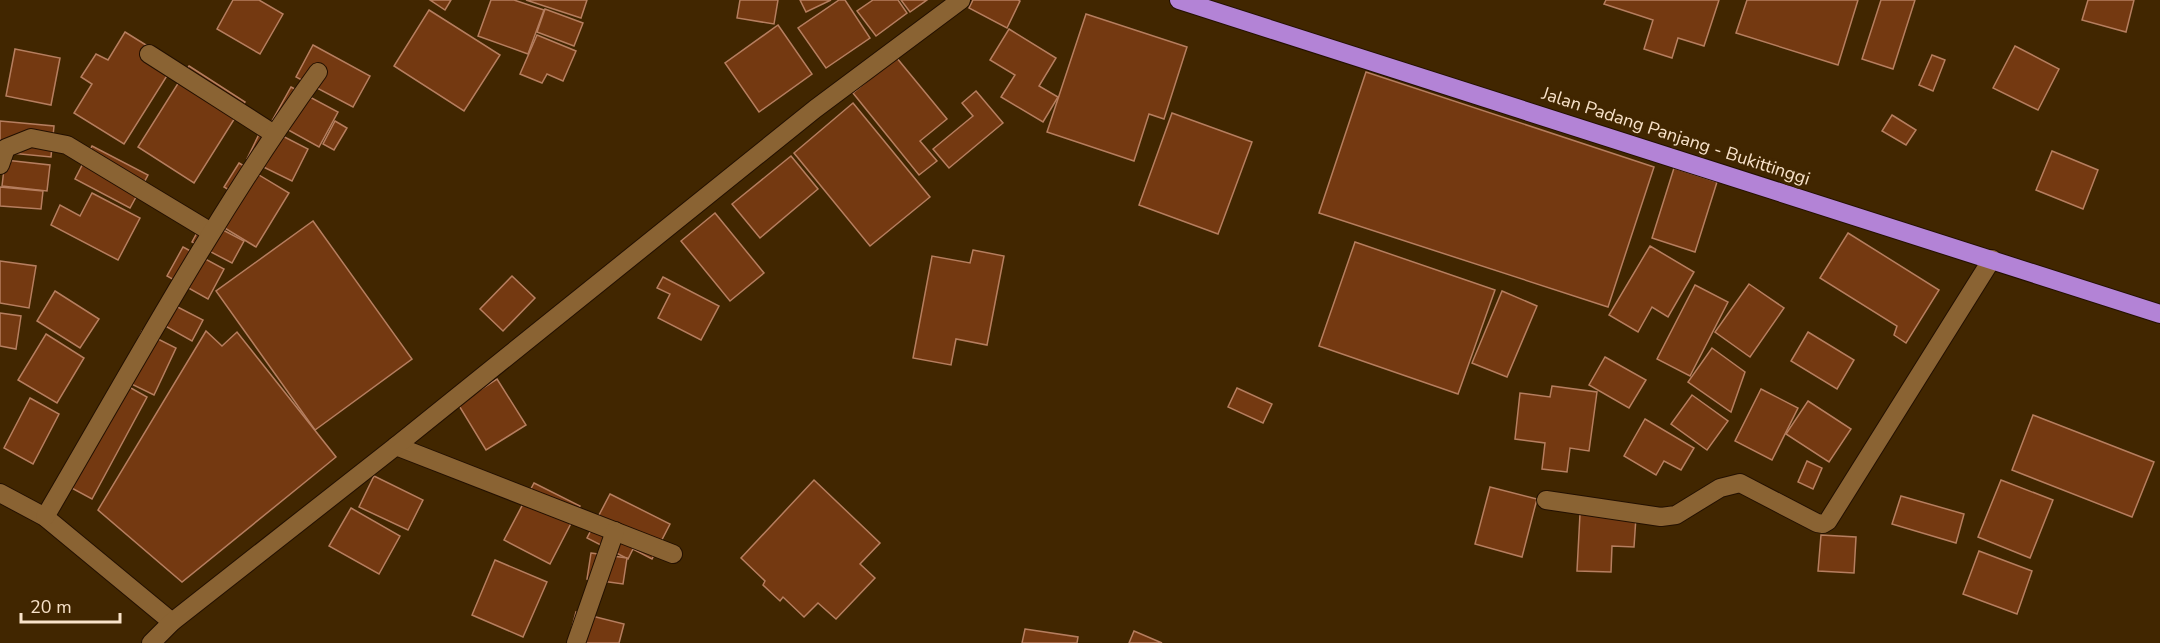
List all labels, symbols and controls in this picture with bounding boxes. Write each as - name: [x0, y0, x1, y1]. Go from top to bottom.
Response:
- street label: Jalan Padang Panjang - Bukittinggi: [1538, 81, 1813, 191]
- scale bar: [21, 586, 120, 624]
- text: 20 m: [30, 595, 72, 619]

